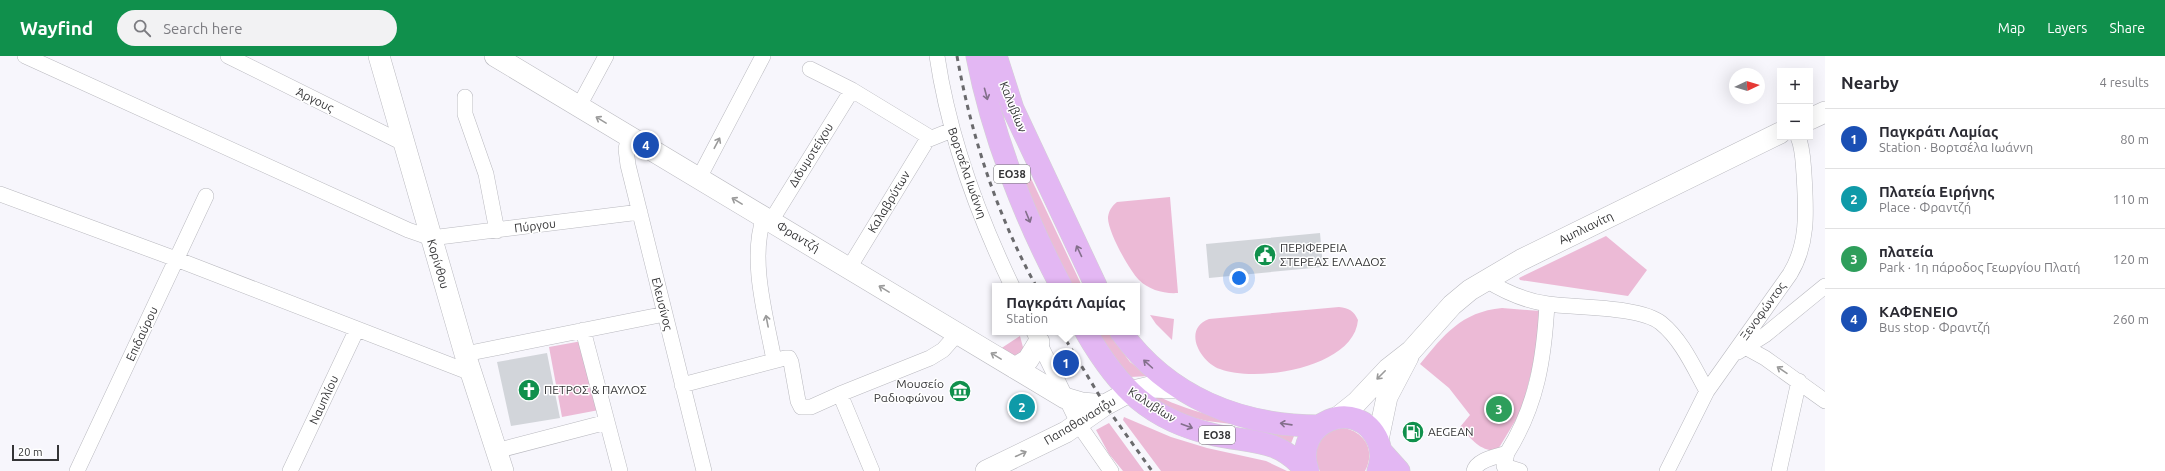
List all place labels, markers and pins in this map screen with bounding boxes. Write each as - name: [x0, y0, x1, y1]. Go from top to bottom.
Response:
- pin: 4: [633, 130, 659, 160]
- place label: ΠΕΡΙΦΕΡΕΙΑ ΣΤΕΡΕΑΣ ΕΛΛΑΔΟΣ: [1280, 241, 1386, 268]
- public building icon: ΠΕΡΙΦΕΡΕΙΑ ΣΤΕΡΕΑΣ ΕΛΛΑΔΟΣ: [1252, 242, 1278, 268]
- pin: 1: [1053, 348, 1079, 378]
- church icon: ΠΕΤΡΟΣ & ΠΑΥΛΟΣ: [516, 377, 542, 403]
- place label: Μουσείο Ραδιοφώνου: [874, 377, 944, 404]
- museum icon: Μουσείο Ραδιοφώνου: [947, 378, 973, 404]
- place label: ΠΕΤΡΟΣ & ΠΑΥΛΟΣ: [544, 383, 647, 396]
- pin: 2: [1009, 392, 1035, 422]
- pin: 3: [1486, 394, 1512, 424]
- fuel station icon: AEGEAN: [1400, 419, 1426, 445]
- place label: AEGEAN: [1428, 425, 1474, 438]

